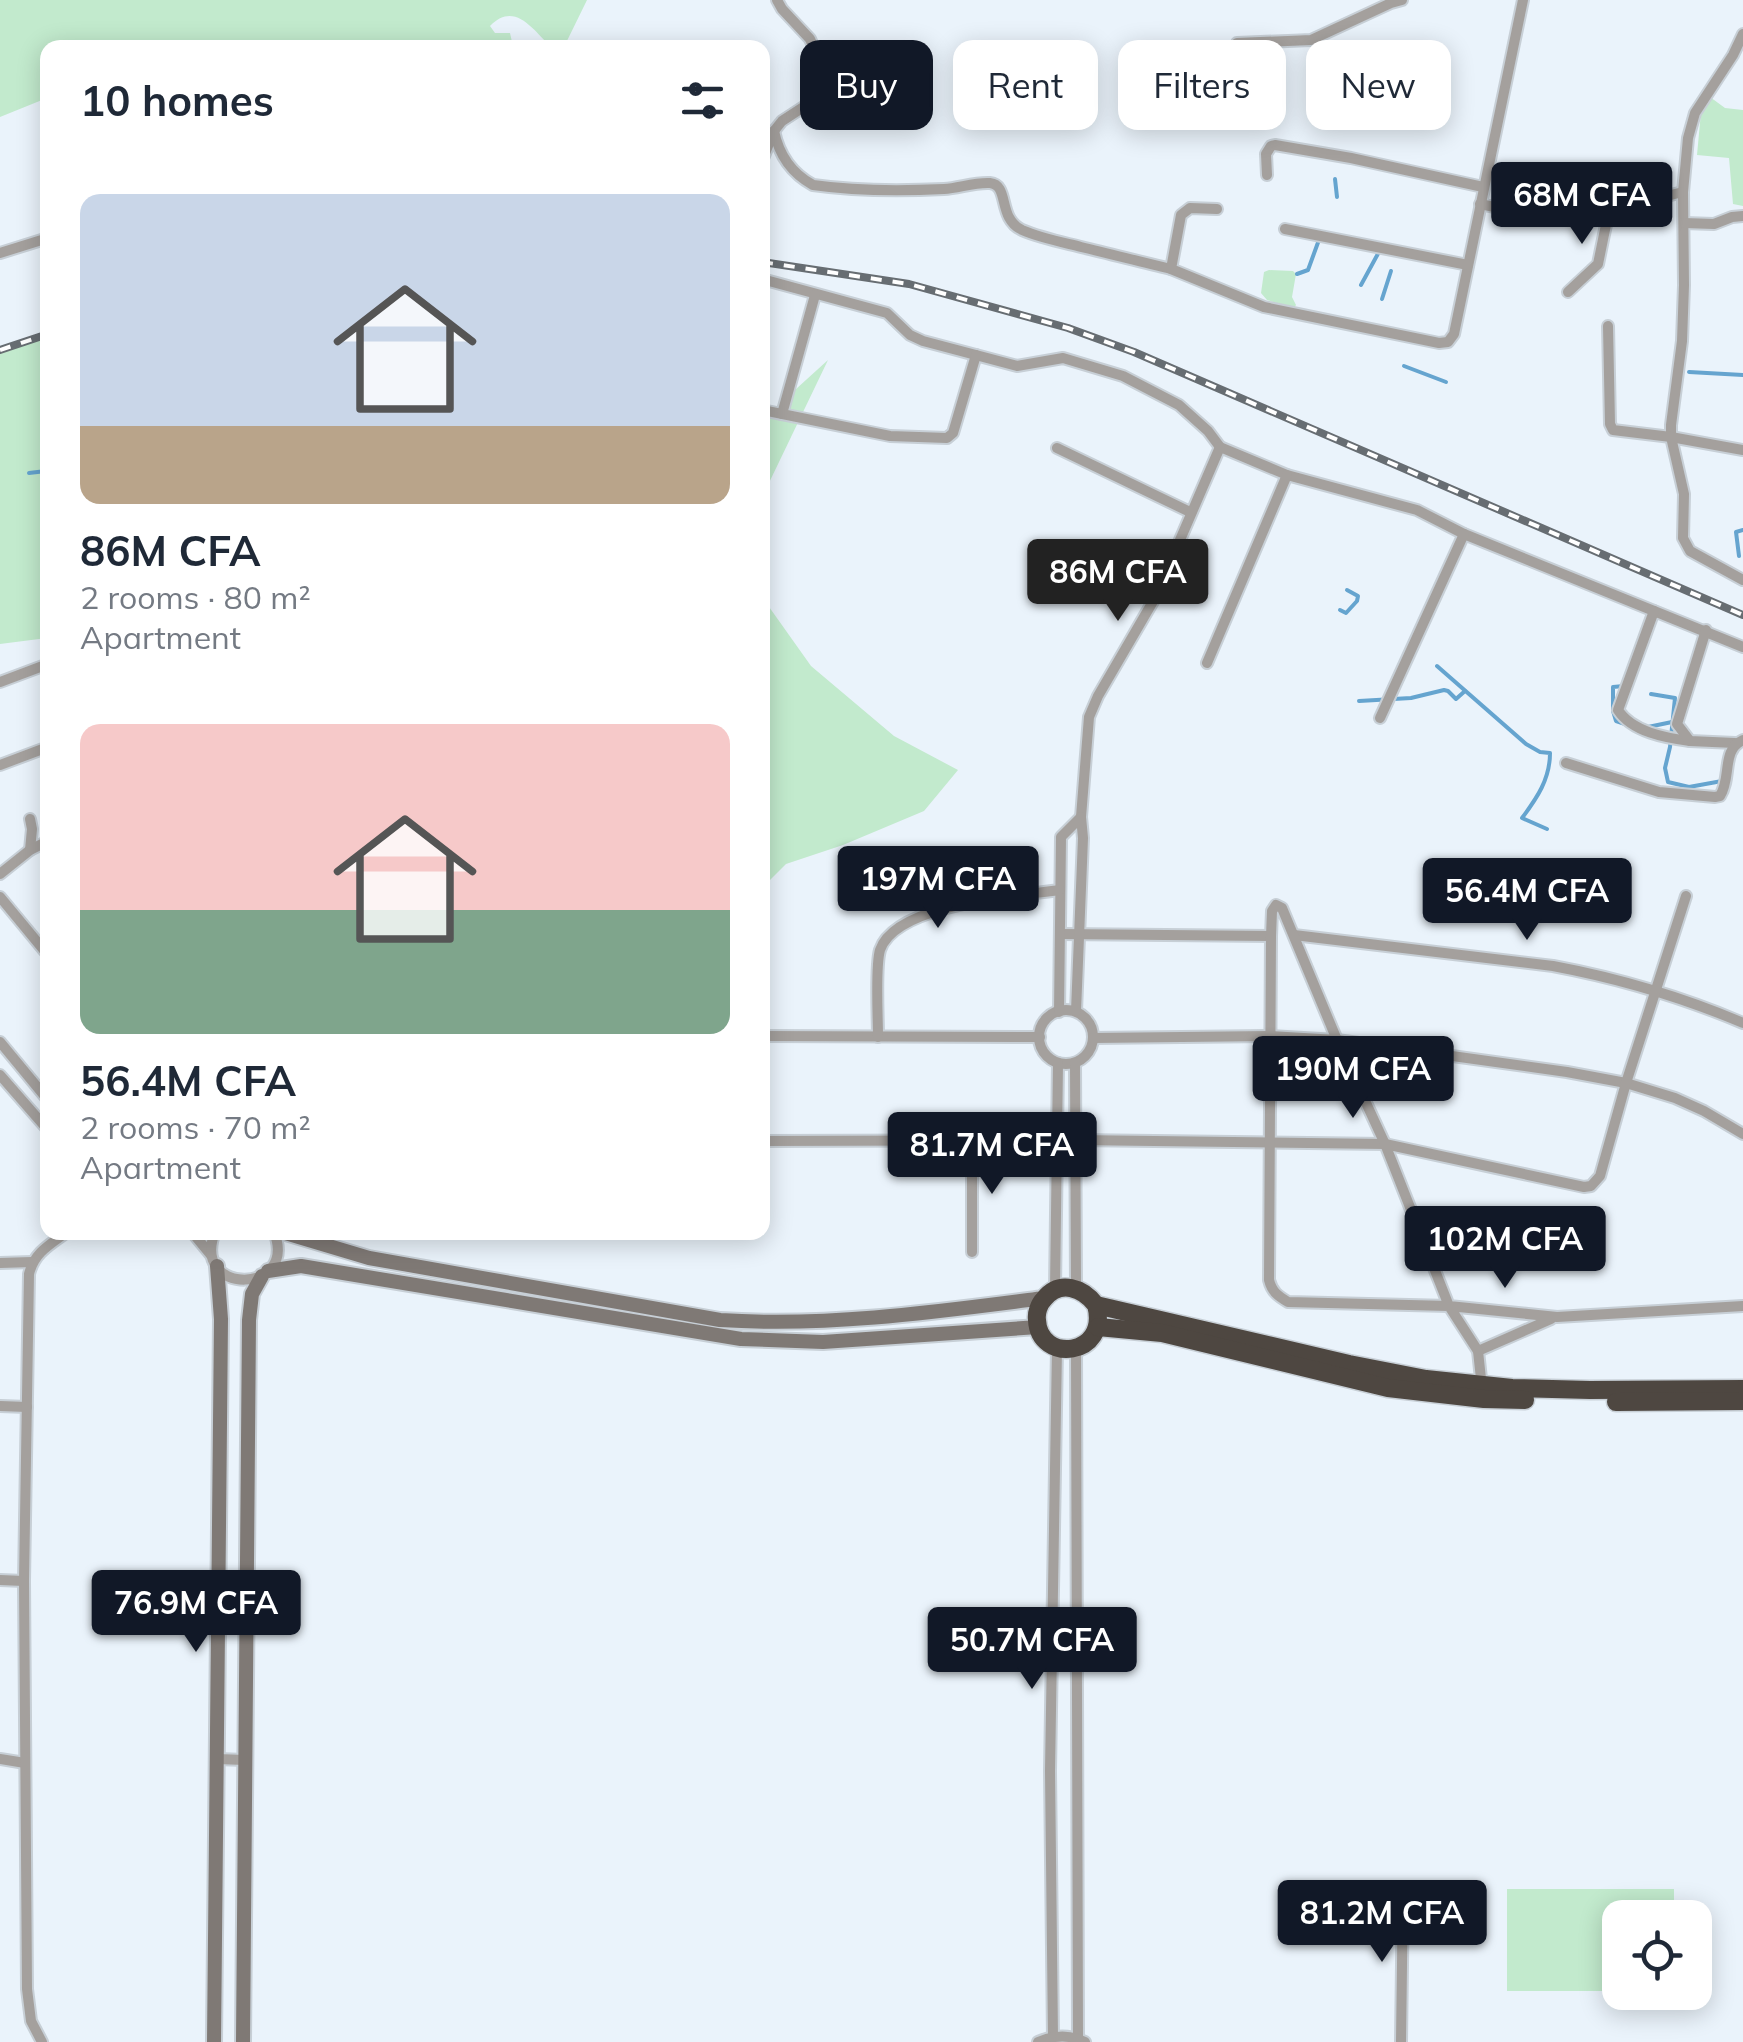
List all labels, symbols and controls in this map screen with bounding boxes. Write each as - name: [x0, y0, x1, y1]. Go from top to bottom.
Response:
- chip: Buy: [800, 40, 933, 130]
- chip: Rent: [953, 40, 1098, 130]
- chip: Filters: [1118, 40, 1286, 130]
- chip: New: [1306, 40, 1451, 130]
- icon: filters: [675, 73, 730, 128]
- text: 10 homes: [80, 74, 274, 127]
- pin: 68M CFA: [1490, 162, 1674, 247]
- text: 68M CFA: [1513, 174, 1651, 214]
- icon: home: [315, 259, 495, 439]
- text: 86M CFA: [80, 524, 260, 577]
- pin: 86M CFA: [1026, 539, 1210, 624]
- text: 86M CFA: [1049, 551, 1187, 591]
- text: 2 rooms · 80 m²: [80, 577, 311, 617]
- text: Apartment: [80, 617, 241, 657]
- icon: home: [315, 789, 495, 969]
- pin: 197M CFA: [835, 846, 1041, 931]
- text: 197M CFA: [860, 858, 1016, 898]
- pin: 56.4M CFA: [1413, 858, 1641, 943]
- text: 56.4M CFA: [1445, 870, 1609, 910]
- pin: 190M CFA: [1250, 1036, 1456, 1121]
- text: 190M CFA: [1275, 1048, 1431, 1088]
- text: 56.4M CFA: [80, 1054, 296, 1107]
- text: 2 rooms · 70 m²: [80, 1107, 311, 1147]
- pin: 81.7M CFA: [878, 1112, 1106, 1197]
- text: 81.7M CFA: [910, 1124, 1074, 1164]
- text: Apartment: [80, 1147, 241, 1187]
- pin: 102M CFA: [1402, 1206, 1608, 1291]
- text: 102M CFA: [1427, 1218, 1583, 1258]
- pin: 76.9M CFA: [82, 1570, 310, 1655]
- text: 76.9M CFA: [114, 1582, 278, 1622]
- pin: 50.7M CFA: [918, 1607, 1146, 1692]
- text: 50.7M CFA: [950, 1619, 1114, 1659]
- pin: 81.2M CFA: [1268, 1880, 1496, 1965]
- text: 81.2M CFA: [1300, 1892, 1464, 1932]
- map controls: [1602, 1900, 1712, 2010]
- button: locate: [1602, 1900, 1712, 2010]

